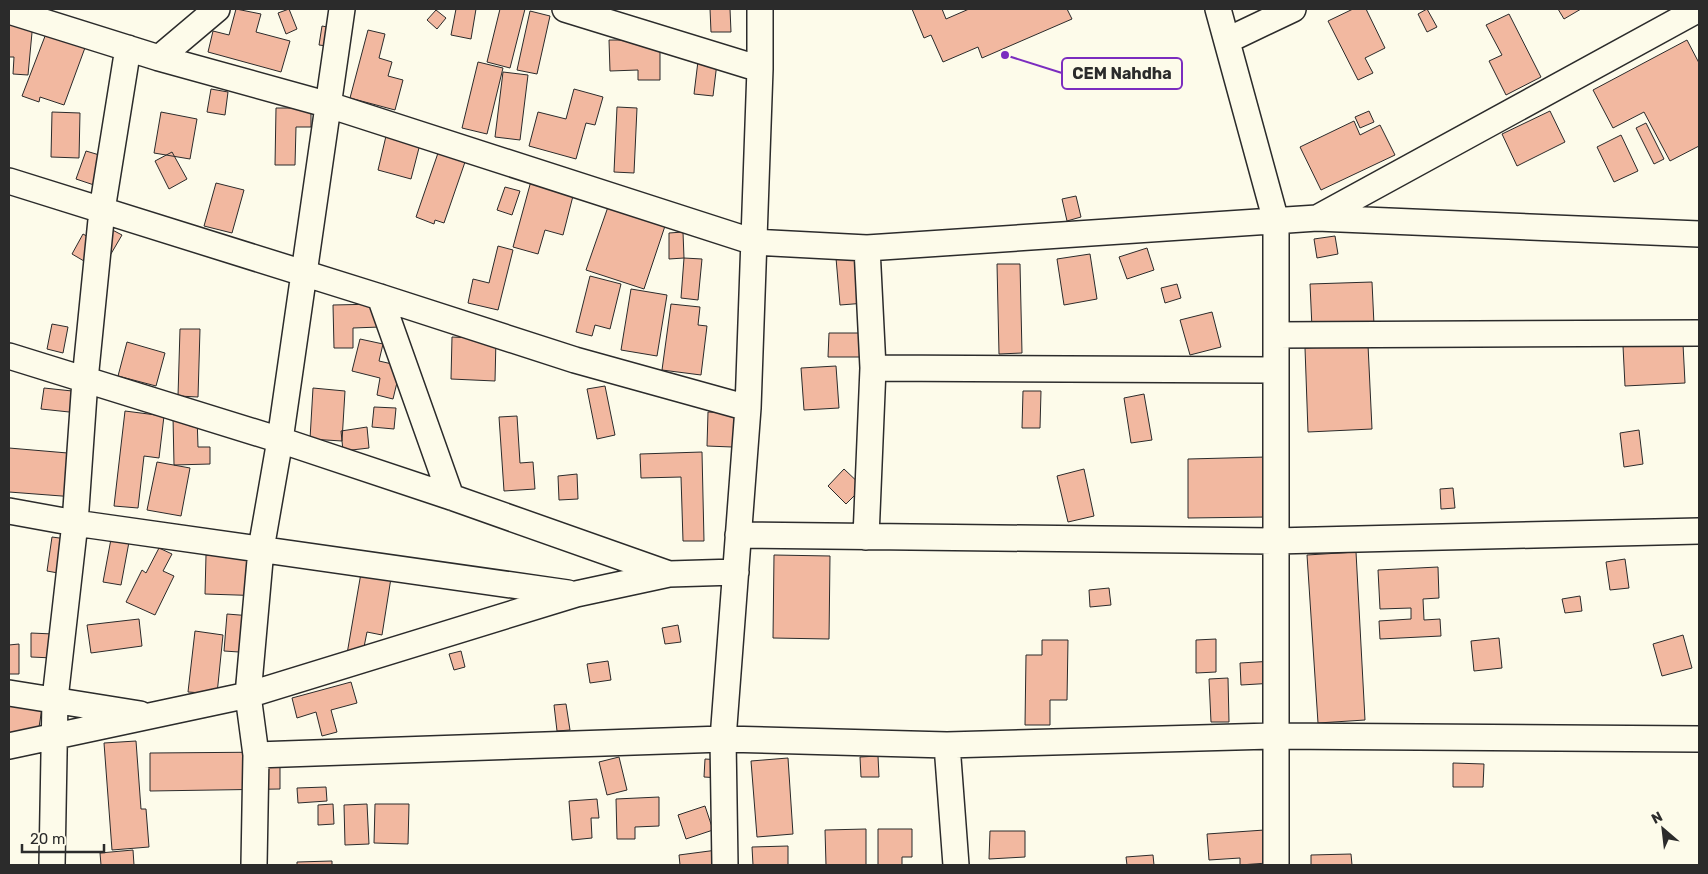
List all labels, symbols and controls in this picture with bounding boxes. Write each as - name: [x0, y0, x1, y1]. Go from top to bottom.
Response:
- callout: CEM Nahdha: [1062, 58, 1182, 89]
- text: CEM Nahdha: [1072, 64, 1172, 83]
- north arrow: [1638, 804, 1688, 854]
- text: N: [1649, 808, 1666, 828]
- scale bar: [22, 822, 105, 854]
- text: 20 m: [30, 830, 65, 848]

